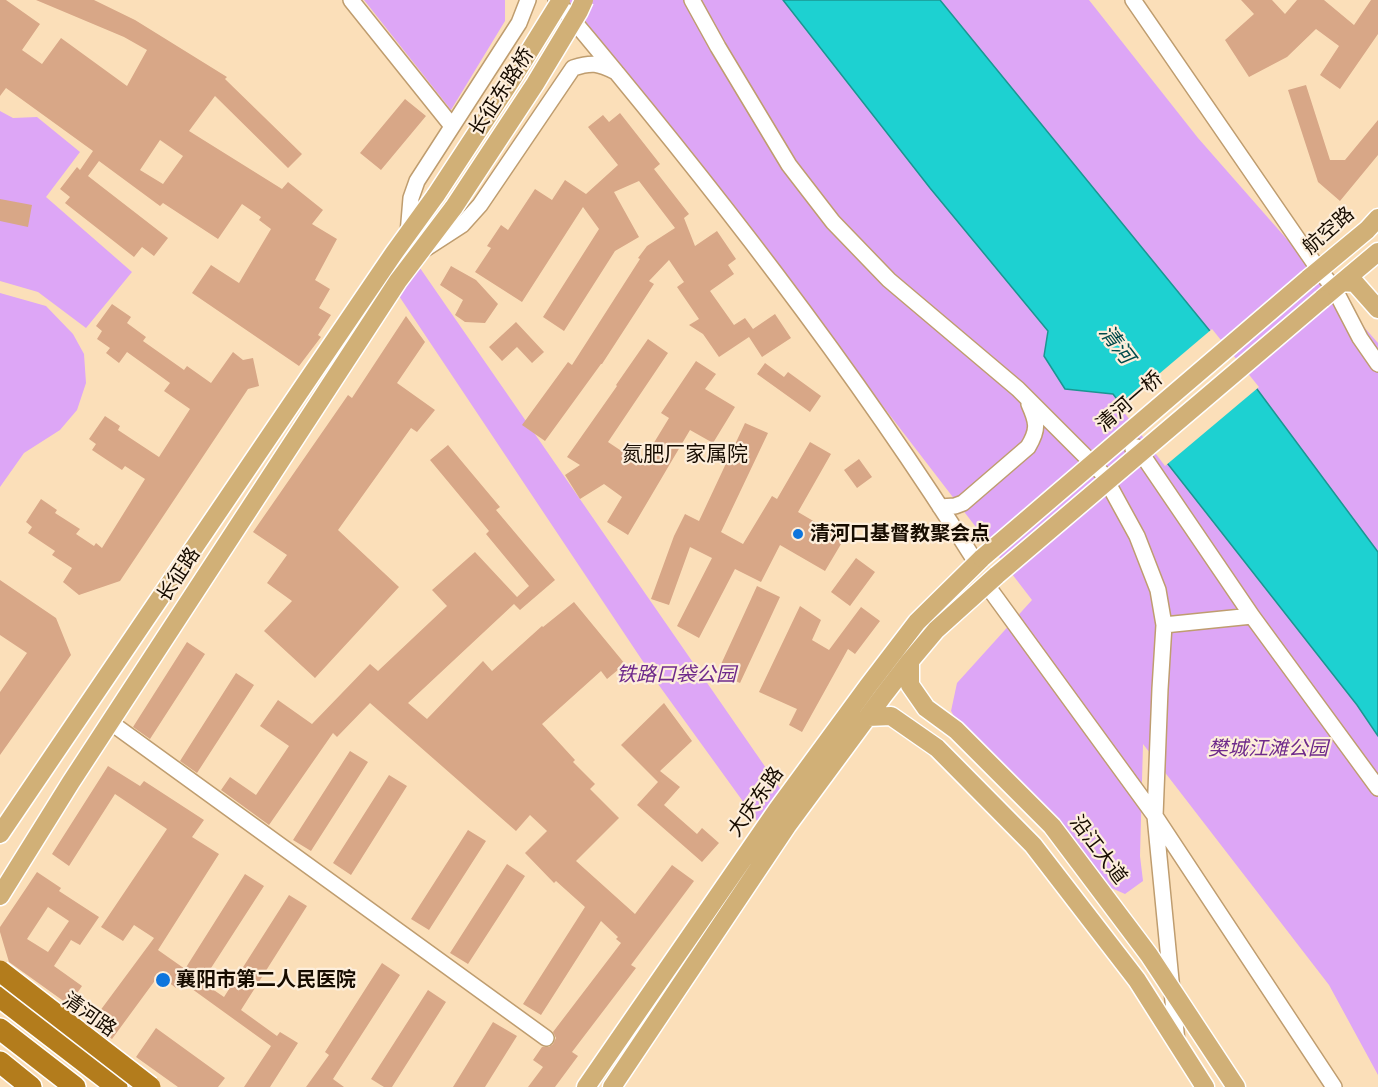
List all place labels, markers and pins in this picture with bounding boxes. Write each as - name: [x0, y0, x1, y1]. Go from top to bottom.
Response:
- place label: 清河口基督教聚会点: [810, 522, 990, 546]
- marker: 清河口基督教聚会点: [791, 527, 805, 541]
- place label: 襄阳市第二人民医院: [176, 968, 356, 992]
- marker: 襄阳市第二人民医院: [154, 971, 172, 989]

